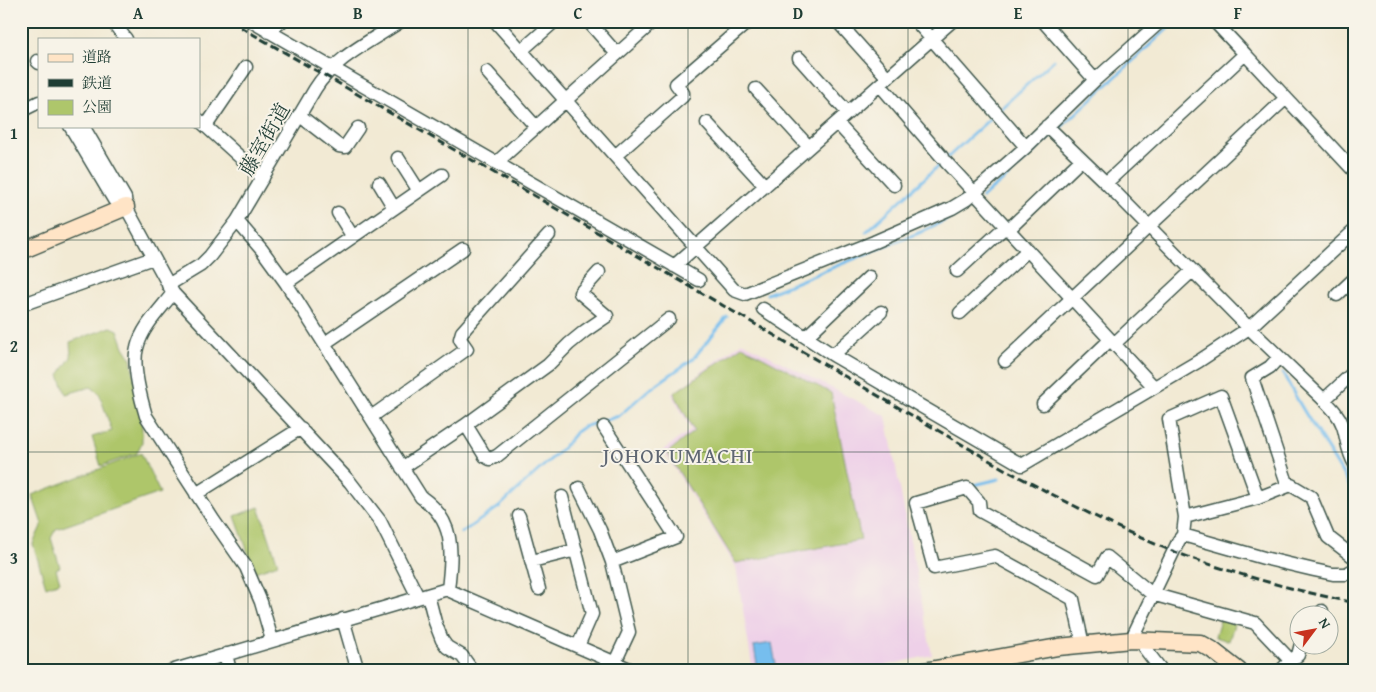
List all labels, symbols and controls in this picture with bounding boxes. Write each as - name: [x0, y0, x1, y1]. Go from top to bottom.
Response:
- text: A: [133, 1, 144, 25]
- text: B: [353, 1, 363, 25]
- text: C: [573, 1, 583, 25]
- text: D: [793, 1, 803, 25]
- text: E: [1014, 1, 1023, 25]
- text: F: [1234, 1, 1242, 25]
- legend: [38, 38, 200, 128]
- text: 道路: [82, 46, 112, 67]
- text: 鉄道: [82, 72, 112, 93]
- text: 公園: [82, 96, 112, 117]
- street label: 藤室街道: [231, 97, 297, 181]
- text: 1: [10, 121, 18, 145]
- text: 2: [10, 334, 18, 358]
- district label: JOHOKUMACHI: [599, 439, 754, 471]
- text: 3: [10, 546, 18, 570]
- north arrow: [1288, 604, 1338, 654]
- text: N: [1314, 614, 1336, 633]

